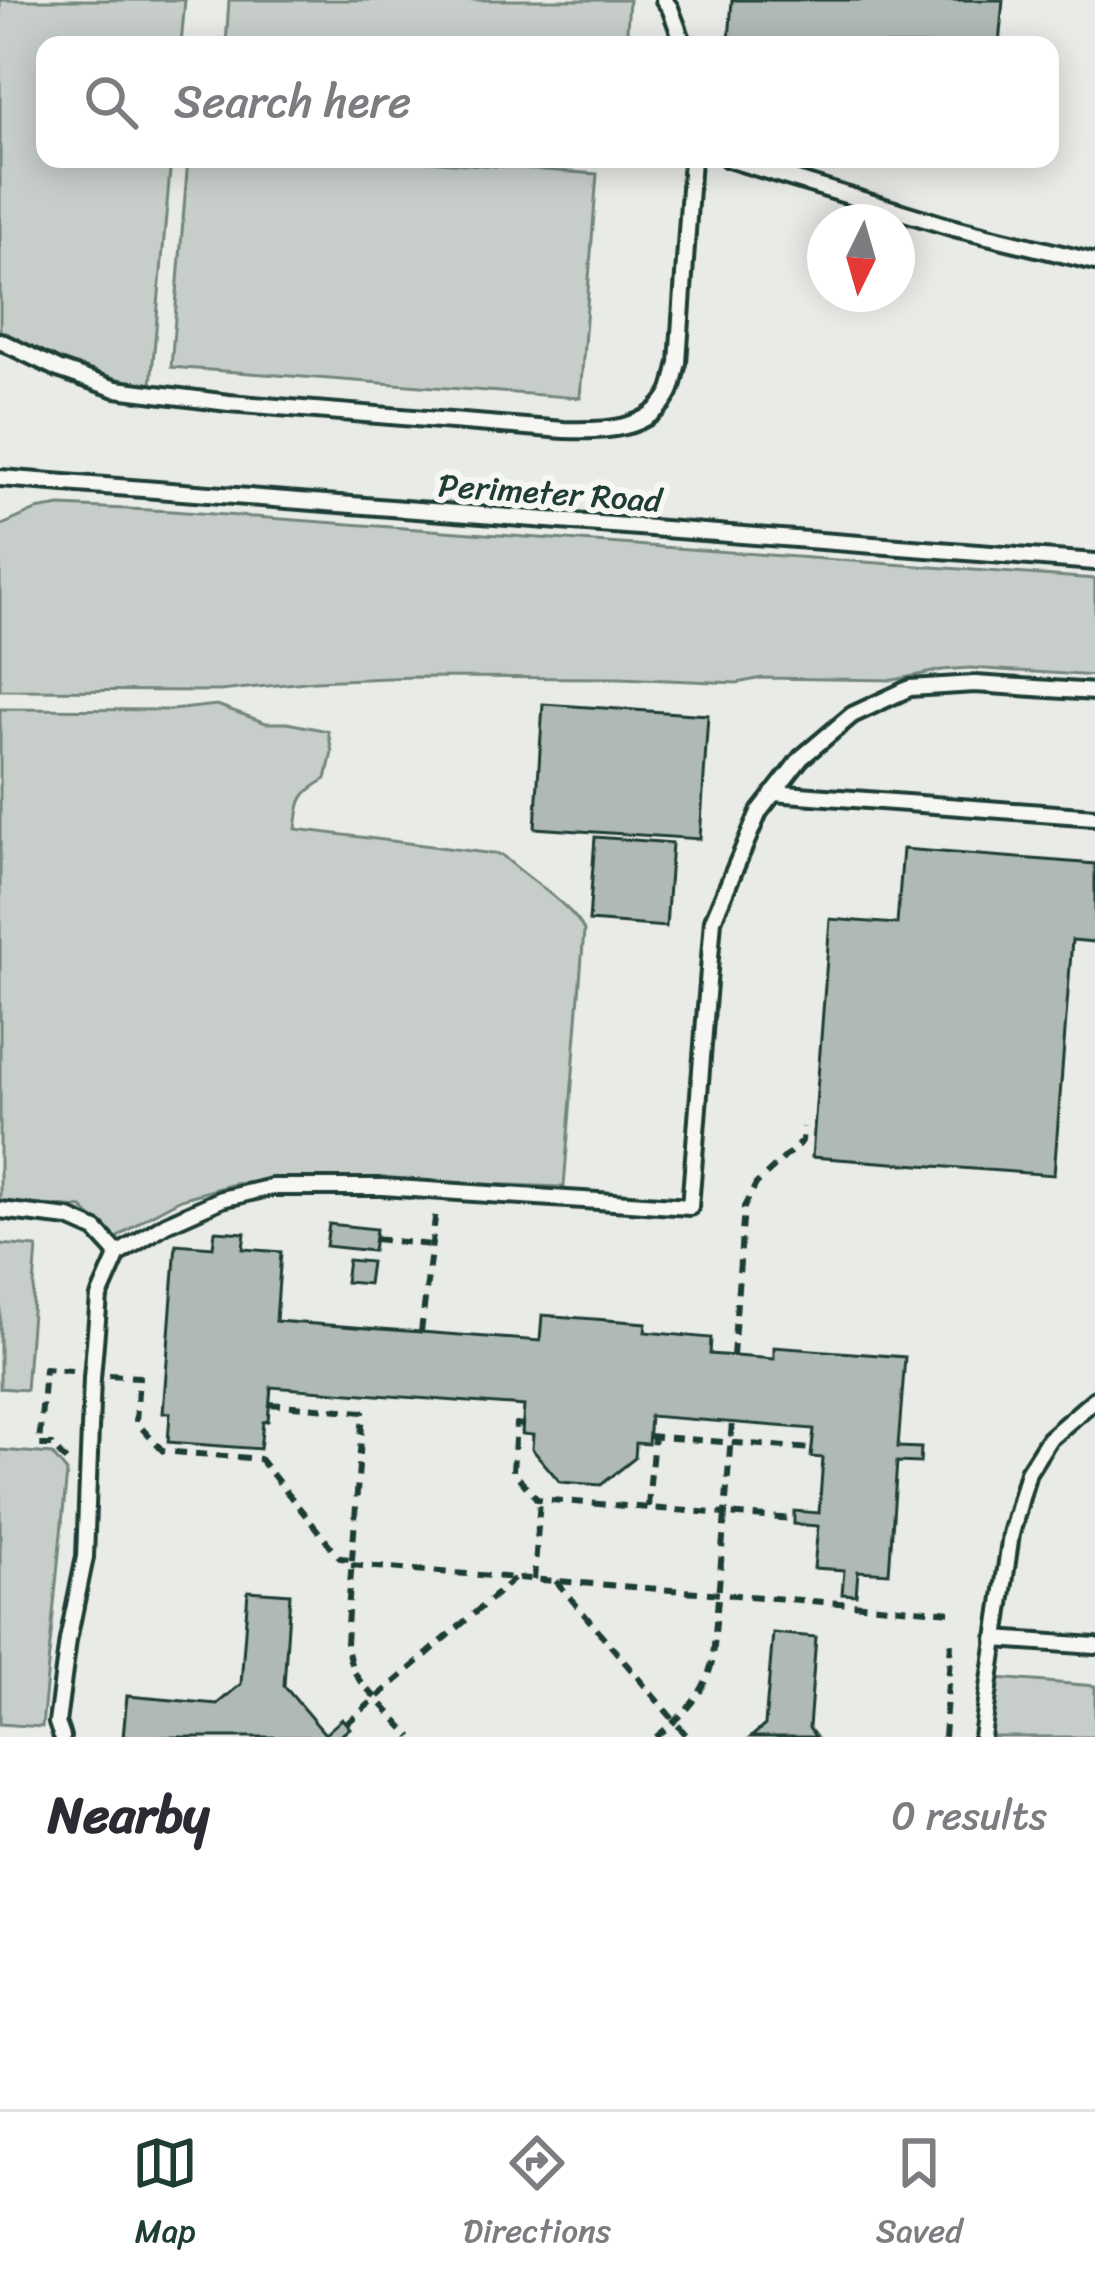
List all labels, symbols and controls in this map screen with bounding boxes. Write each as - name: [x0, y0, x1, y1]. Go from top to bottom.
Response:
- search box: [36, 36, 1059, 168]
- text: Search here: [174, 62, 411, 142]
- icon: search: [78, 69, 144, 135]
- north arrow: [807, 204, 915, 312]
- street label: Perimeter Road: [436, 456, 666, 530]
- text: Nearby: [48, 1770, 209, 1860]
- text: 0 results: [891, 1781, 1047, 1850]
- tab: Map: [132, 2130, 198, 2260]
- tab: Directions: [463, 2130, 611, 2260]
- tab: Saved: [876, 2130, 963, 2260]

